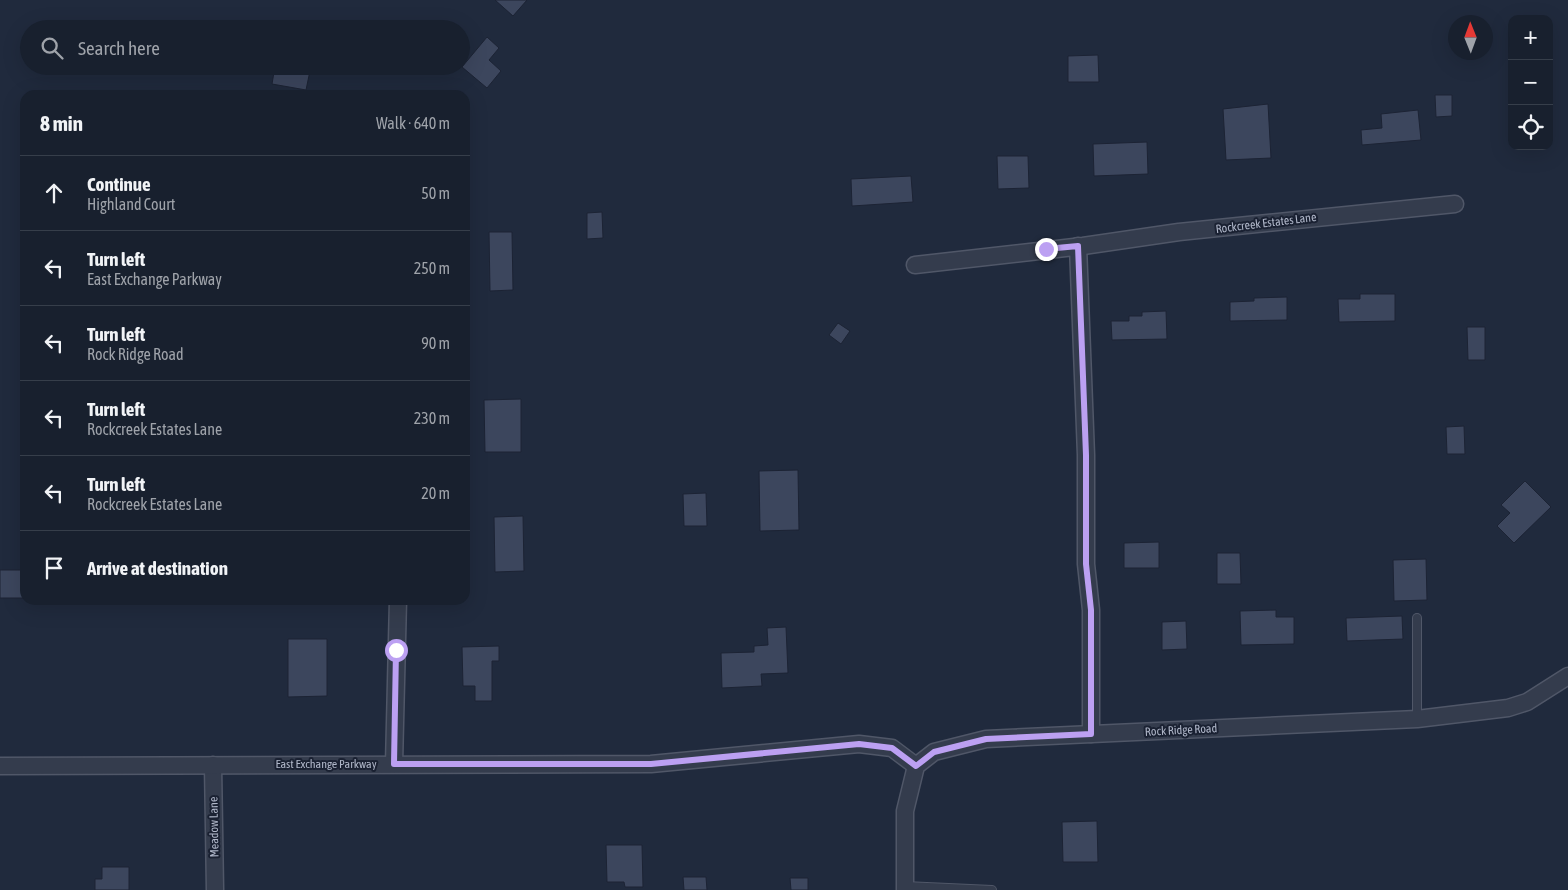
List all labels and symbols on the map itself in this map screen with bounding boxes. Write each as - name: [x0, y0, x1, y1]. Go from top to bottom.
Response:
- north arrow: [1448, 15, 1493, 60]
- street label: Rockcreek Estates Lane: [1215, 210, 1317, 236]
- route end: [1035, 238, 1058, 261]
- route start: [385, 639, 408, 662]
- street label: Rock Ridge Road: [1144, 721, 1218, 739]
- street label: East Exchange Parkway: [275, 757, 377, 771]
- street label: Meadow Lane: [206, 797, 222, 857]

